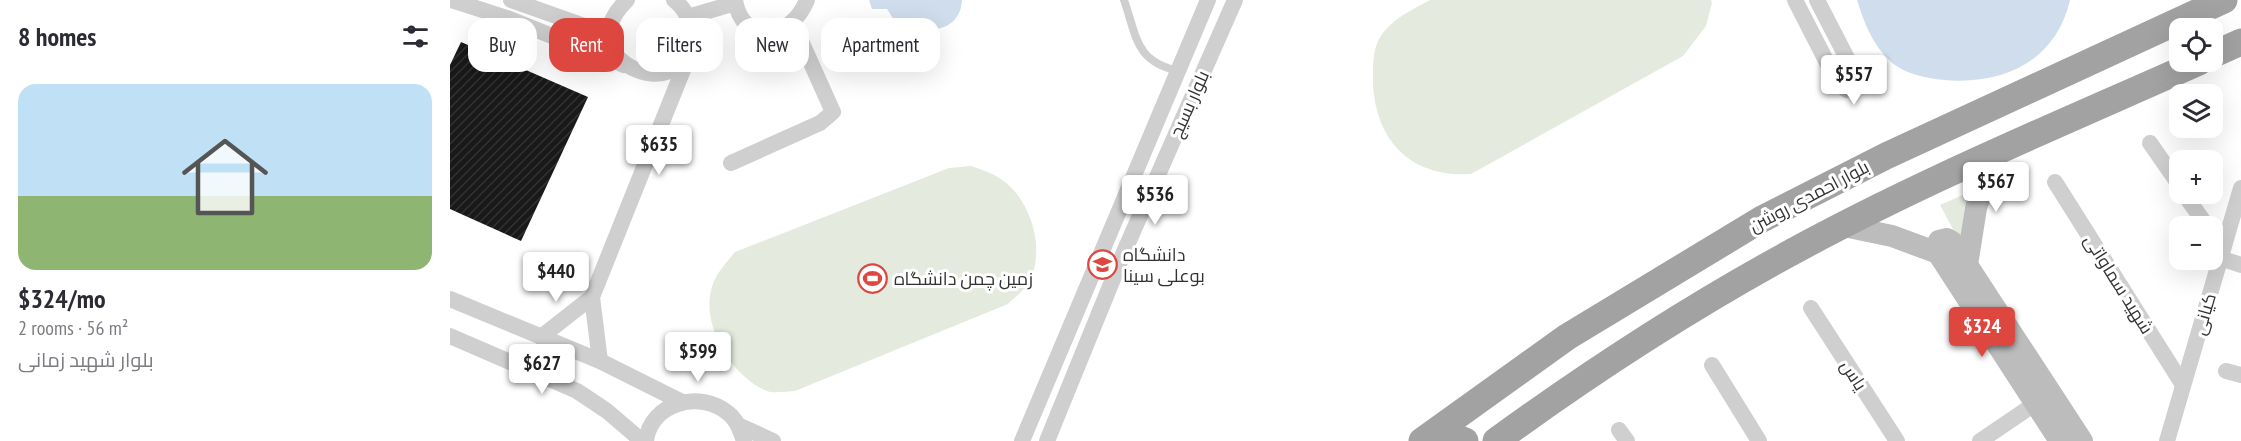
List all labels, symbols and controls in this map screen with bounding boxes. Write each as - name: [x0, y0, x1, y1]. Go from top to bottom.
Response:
- chip: Buy: [468, 18, 537, 72]
- chip: Rent: [549, 18, 624, 72]
- chip: Filters: [636, 18, 723, 72]
- chip: New: [735, 18, 809, 72]
- chip: Apartment: [821, 18, 940, 72]
- map controls: [2169, 18, 2223, 270]
- button: locate: [2169, 18, 2223, 72]
- text: 8 homes: [18, 20, 96, 53]
- icon: filters: [399, 20, 432, 53]
- pin: $557: [1818, 55, 1890, 106]
- text: $557: [1835, 61, 1873, 87]
- street label: بلوار بسیج: [1164, 67, 1215, 142]
- button: layers: [2169, 84, 2223, 138]
- icon: home: [171, 123, 279, 231]
- pin: $635: [623, 125, 695, 176]
- text: $635: [640, 131, 678, 157]
- button: +: [2169, 150, 2223, 204]
- street label: بلوار احمدی روشن: [1745, 155, 1873, 237]
- pin: $567: [1960, 162, 2032, 213]
- text: $567: [1977, 168, 2015, 194]
- pin: $536: [1119, 175, 1191, 226]
- text: $536: [1136, 181, 1174, 207]
- button: −: [2169, 216, 2223, 270]
- street label: شهید سماواتی: [2079, 230, 2159, 338]
- place label: دانشگاه بوعلی سینا: [1123, 243, 1205, 287]
- school or university icon: دانشگاه بوعلی سینا: [1086, 248, 1118, 280]
- pin: $440: [520, 252, 592, 303]
- text: $440: [537, 258, 575, 284]
- sports icon: زمین چمن دانشگاه: [857, 262, 889, 294]
- place label: زمین چمن دانشگاه: [894, 267, 1033, 291]
- text: $324/mo: [18, 282, 106, 315]
- street label: کیانی: [2187, 290, 2221, 338]
- pin: $324: [1946, 307, 2018, 358]
- text: $324: [1963, 313, 2001, 339]
- text: 2 rooms · 56 m²: [18, 315, 128, 341]
- pin: $599: [662, 332, 734, 383]
- text: $599: [679, 338, 717, 364]
- pin: $627: [506, 344, 578, 395]
- text: بلوار شهید زمانی: [18, 347, 154, 373]
- text: $627: [523, 350, 561, 376]
- street label: یاس: [1836, 355, 1872, 395]

